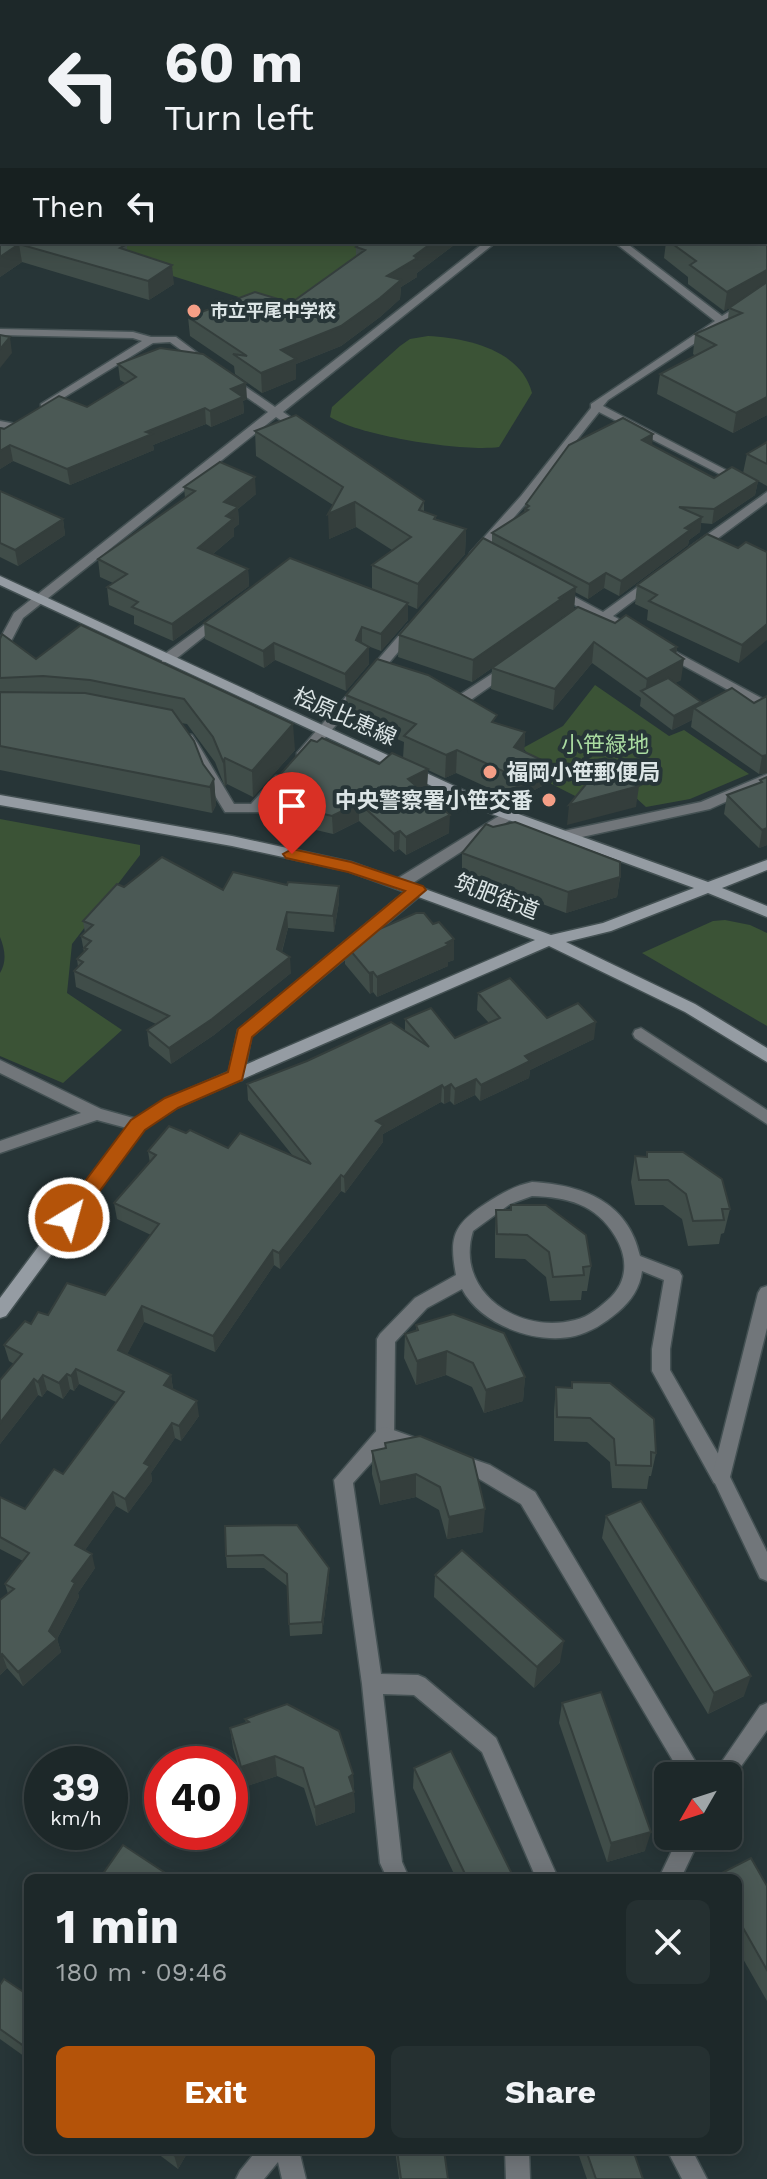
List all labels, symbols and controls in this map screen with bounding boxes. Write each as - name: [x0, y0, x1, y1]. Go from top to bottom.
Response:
- text: 60 m: [164, 30, 303, 96]
- icon: left: [32, 32, 136, 136]
- text: Turn left: [164, 97, 314, 139]
- icon: left: [120, 184, 164, 228]
- text: Then: [32, 189, 104, 224]
- place label: 市立平尾中学校: [210, 300, 336, 321]
- marker: 市立平尾中学校: [185, 302, 203, 320]
- street label: 桧原比恵線: [289, 683, 400, 750]
- park label: 小笹緑地: [561, 732, 649, 757]
- place label: 福岡小笹郵便局: [506, 760, 660, 785]
- marker: 福岡小笹郵便局: [481, 763, 499, 781]
- pin: [258, 772, 326, 854]
- icon: arrive: [270, 784, 314, 828]
- place label: 中央警察署小笹交番: [335, 788, 533, 813]
- marker: 中央警察署小笹交番: [540, 791, 558, 809]
- street label: 筑肥街道: [451, 869, 542, 924]
- position arrow: [27, 1176, 111, 1260]
- speed limit sign: 40: [144, 1746, 248, 1850]
- north arrow: [654, 1762, 742, 1850]
- map controls: [654, 1762, 742, 1850]
- text: 39: [52, 1764, 100, 1811]
- text: km/h: [50, 1806, 102, 1830]
- text: 1 min: [56, 1898, 179, 1955]
- button: close: [626, 1900, 710, 1984]
- text: 180 m · 09:46: [56, 1957, 227, 1987]
- button: Exit: [56, 2046, 375, 2138]
- button: Share: [391, 2046, 710, 2138]

